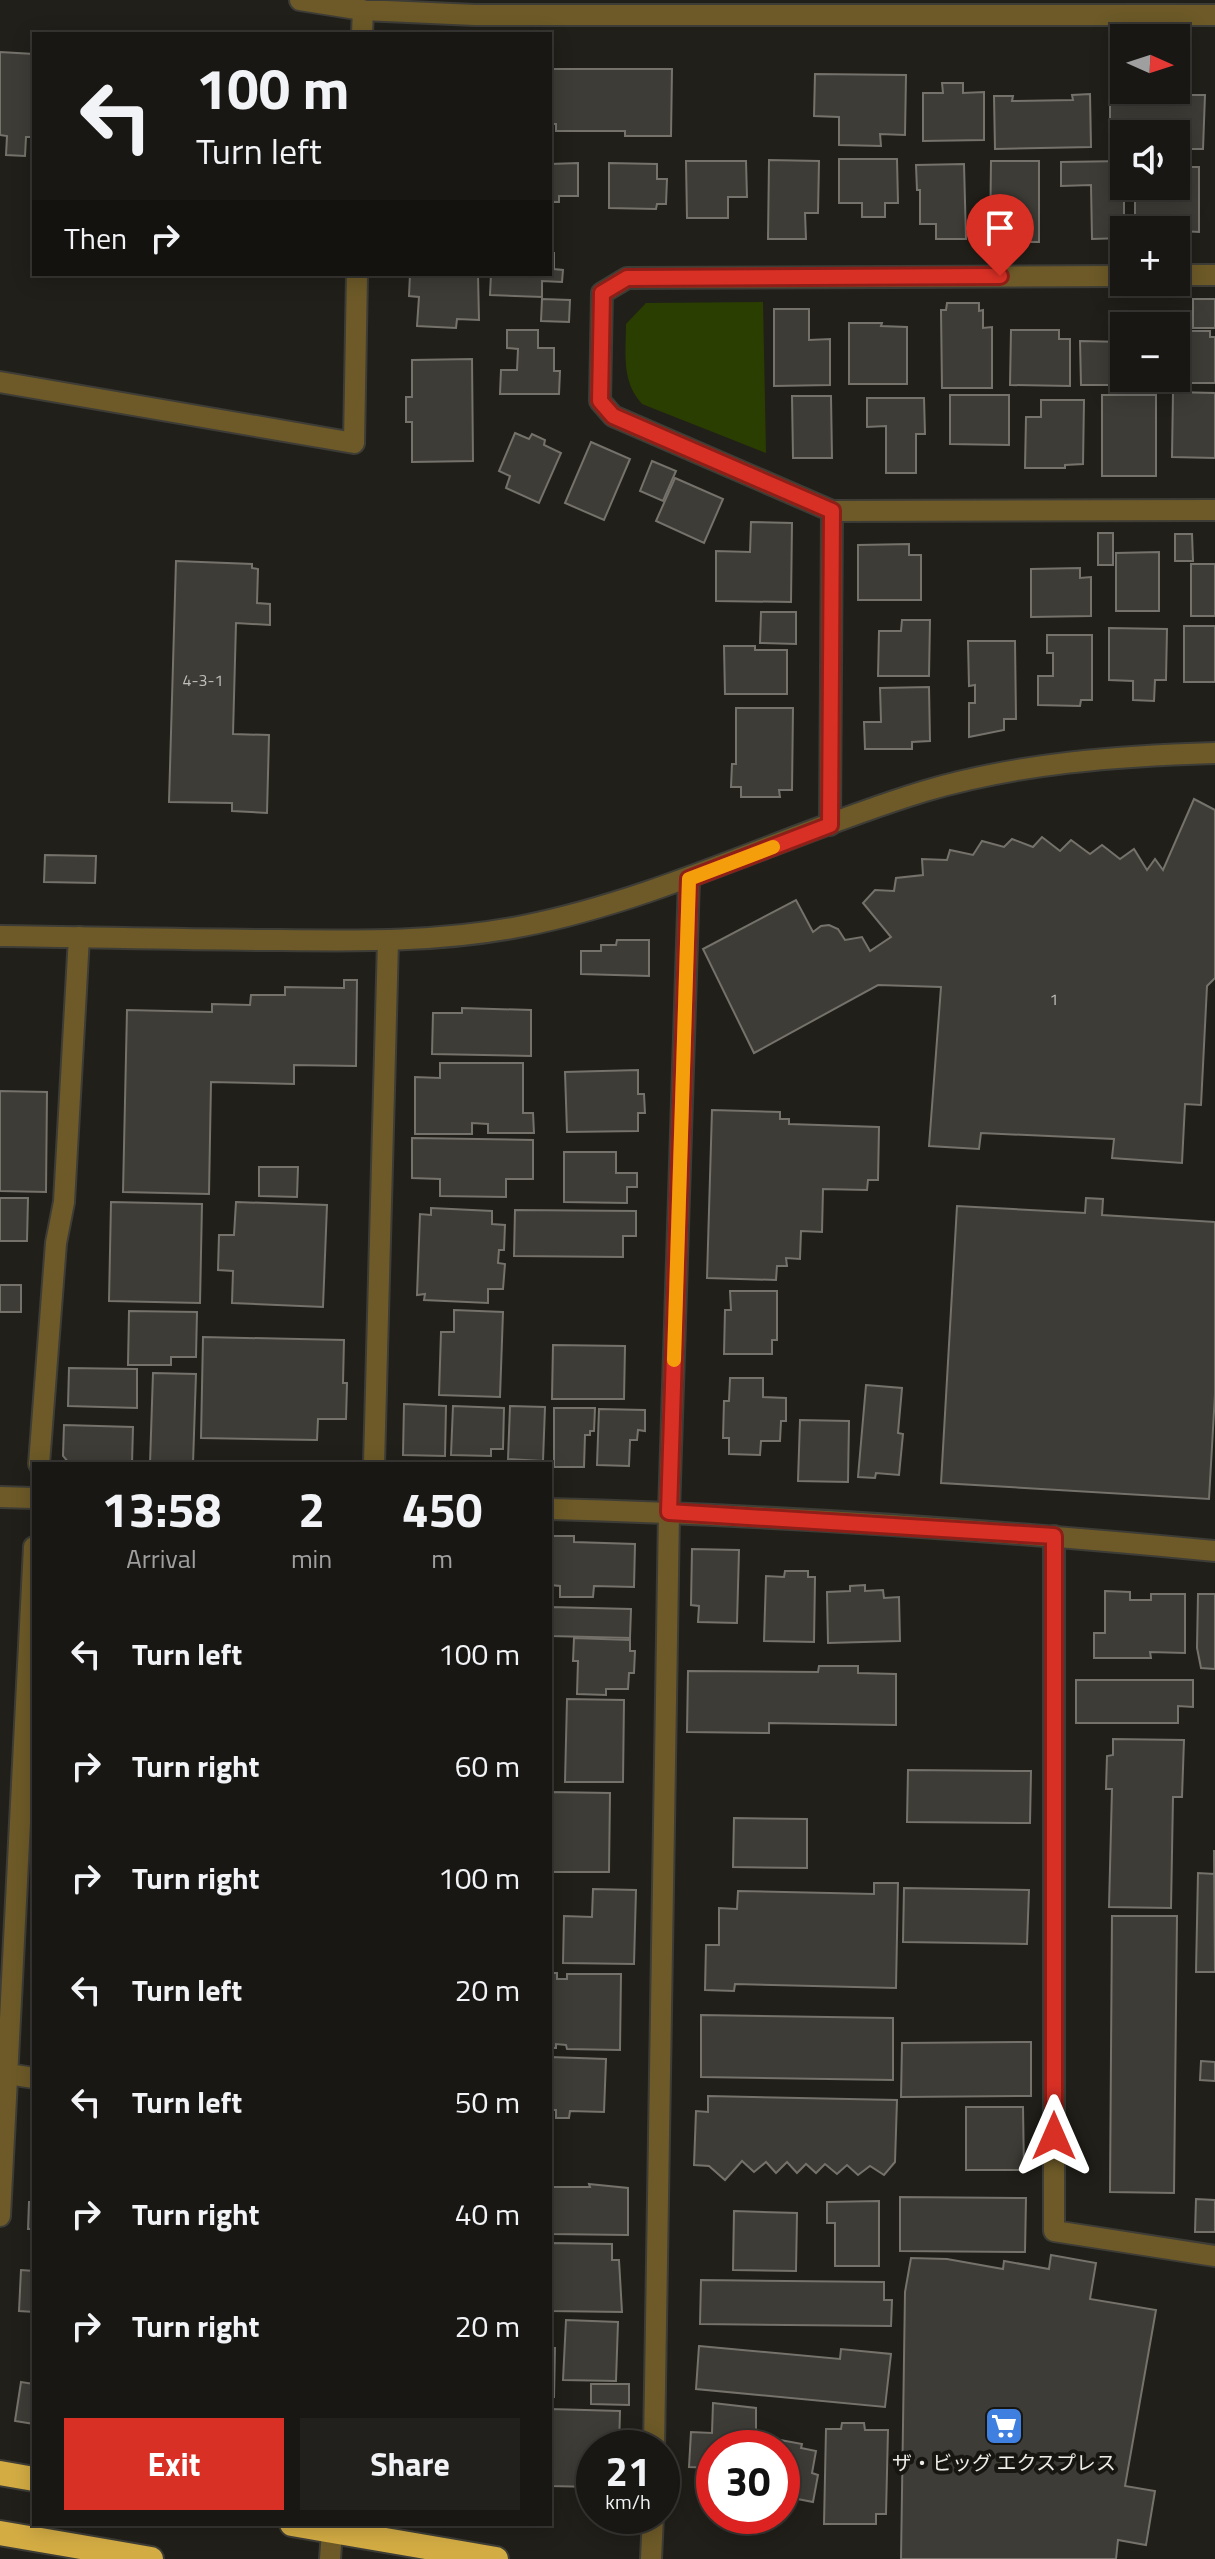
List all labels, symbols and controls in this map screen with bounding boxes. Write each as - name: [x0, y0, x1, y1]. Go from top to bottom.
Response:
- north arrow: [1110, 24, 1190, 104]
- map controls: [1110, 24, 1190, 392]
- text: 100 m: [196, 46, 349, 131]
- icon: left: [64, 64, 168, 168]
- button: sound: [1110, 120, 1190, 200]
- text: Turn left: [196, 123, 322, 178]
- pin: [966, 194, 1034, 276]
- icon: arrive: [978, 206, 1022, 250]
- text: Then: [64, 215, 127, 261]
- icon: right: [143, 216, 187, 260]
- button: +: [1110, 216, 1190, 296]
- button: −: [1110, 312, 1190, 392]
- house number: 4-3-1: [183, 668, 223, 692]
- house number: 1: [1050, 987, 1058, 1011]
- text: 13:58: [102, 1473, 221, 1546]
- text: 2: [298, 1473, 325, 1546]
- text: 450: [402, 1473, 482, 1546]
- text: Arrival: [126, 1539, 197, 1578]
- text: min: [291, 1539, 332, 1578]
- text: m: [431, 1539, 453, 1578]
- text: Turn left: [132, 1631, 242, 1677]
- text: 100 m: [438, 1631, 520, 1677]
- icon: left: [64, 1632, 108, 1676]
- text: Turn right: [132, 1743, 260, 1789]
- text: 60 m: [455, 1743, 520, 1789]
- icon: right: [64, 1744, 108, 1788]
- text: Turn right: [132, 1855, 260, 1901]
- text: 100 m: [438, 1855, 520, 1901]
- icon: right: [64, 1856, 108, 1900]
- text: Turn left: [132, 1967, 242, 2013]
- text: 20 m: [455, 1967, 520, 2013]
- icon: left: [64, 1968, 108, 2012]
- text: Turn left: [132, 2079, 242, 2125]
- text: 50 m: [455, 2079, 520, 2125]
- icon: left: [64, 2080, 108, 2124]
- position arrow: [1012, 2094, 1096, 2178]
- text: Turn right: [132, 2191, 260, 2237]
- text: 40 m: [455, 2191, 520, 2237]
- icon: right: [64, 2192, 108, 2236]
- text: Turn right: [132, 2303, 260, 2349]
- text: 20 m: [455, 2303, 520, 2349]
- icon: right: [64, 2304, 108, 2348]
- supermarket icon: ザ・ビッグ エクスプレス: [983, 2405, 1025, 2447]
- button: Exit: [64, 2418, 284, 2510]
- button: Share: [300, 2418, 520, 2510]
- speed limit sign: 30: [696, 2430, 800, 2534]
- text: 21: [606, 2441, 650, 2502]
- place label: ザ・ビッグ エクスプレス: [892, 2447, 1116, 2478]
- text: km/h: [605, 2486, 651, 2517]

